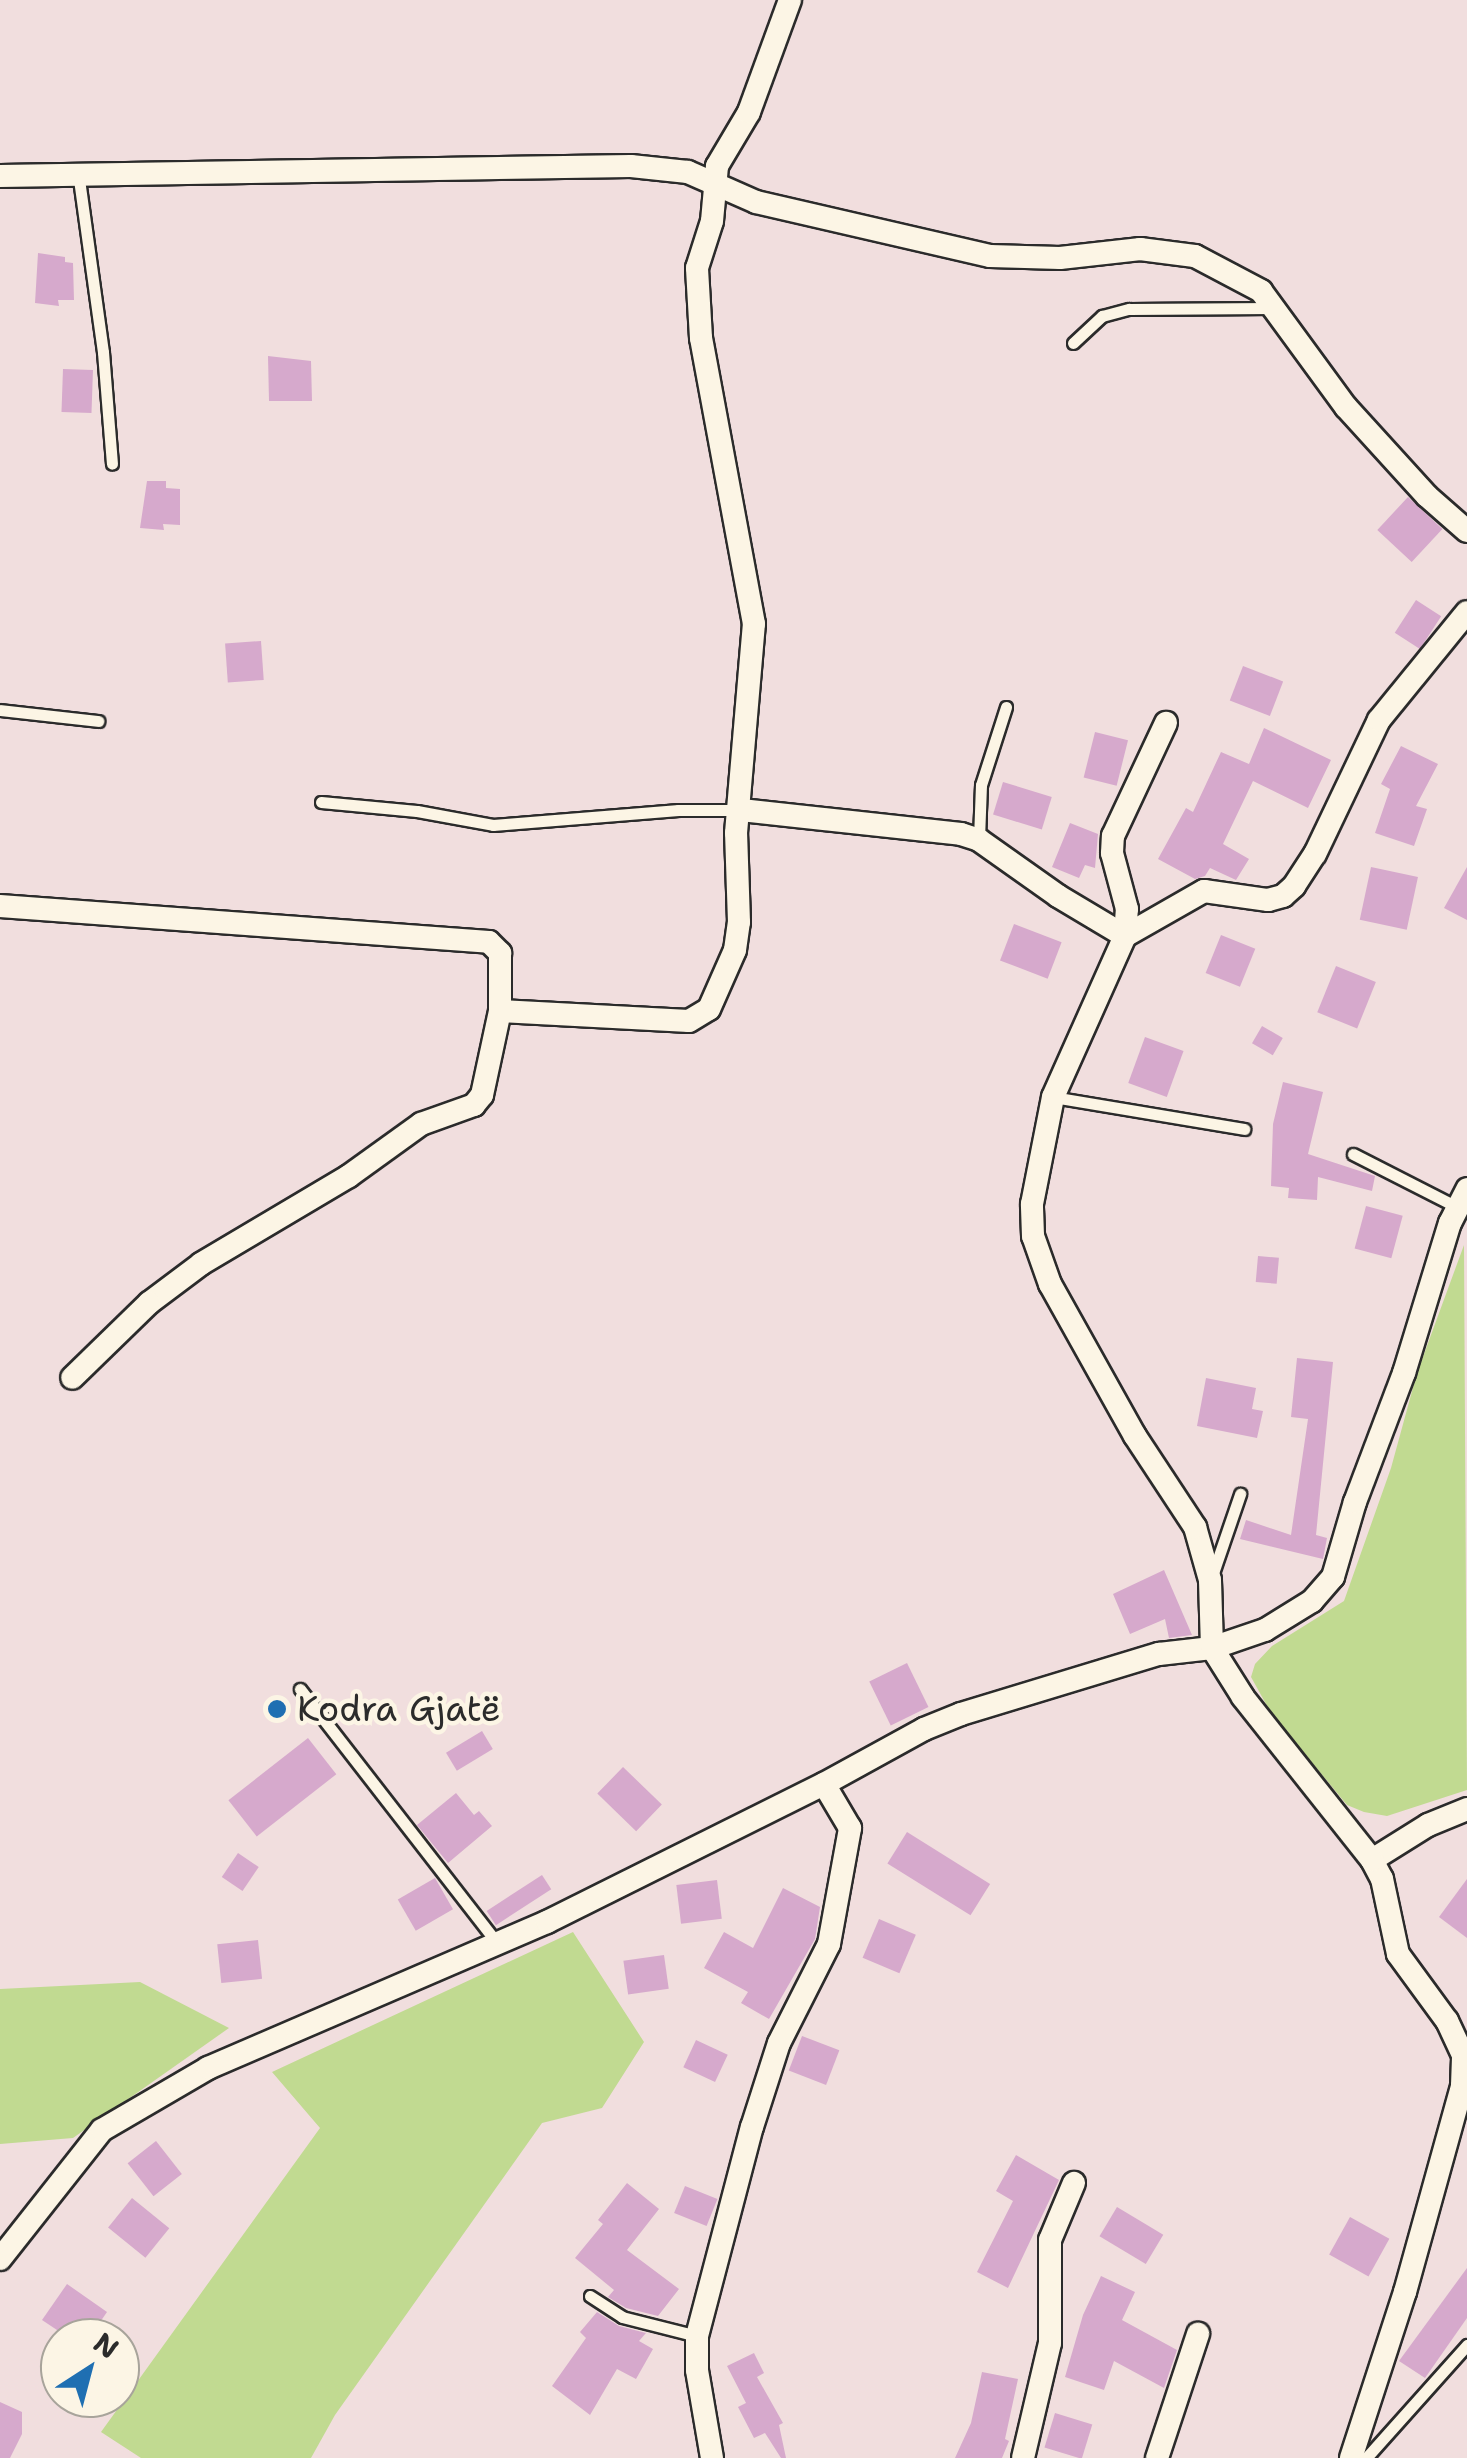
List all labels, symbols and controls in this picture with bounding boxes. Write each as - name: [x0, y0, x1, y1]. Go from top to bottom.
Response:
- place label: Kodra Gjatë: [297, 1688, 501, 1730]
- marker: Kodra Gjatë: [266, 1698, 288, 1720]
- north arrow: [40, 2318, 140, 2418]
- text: N: [86, 2323, 127, 2367]

